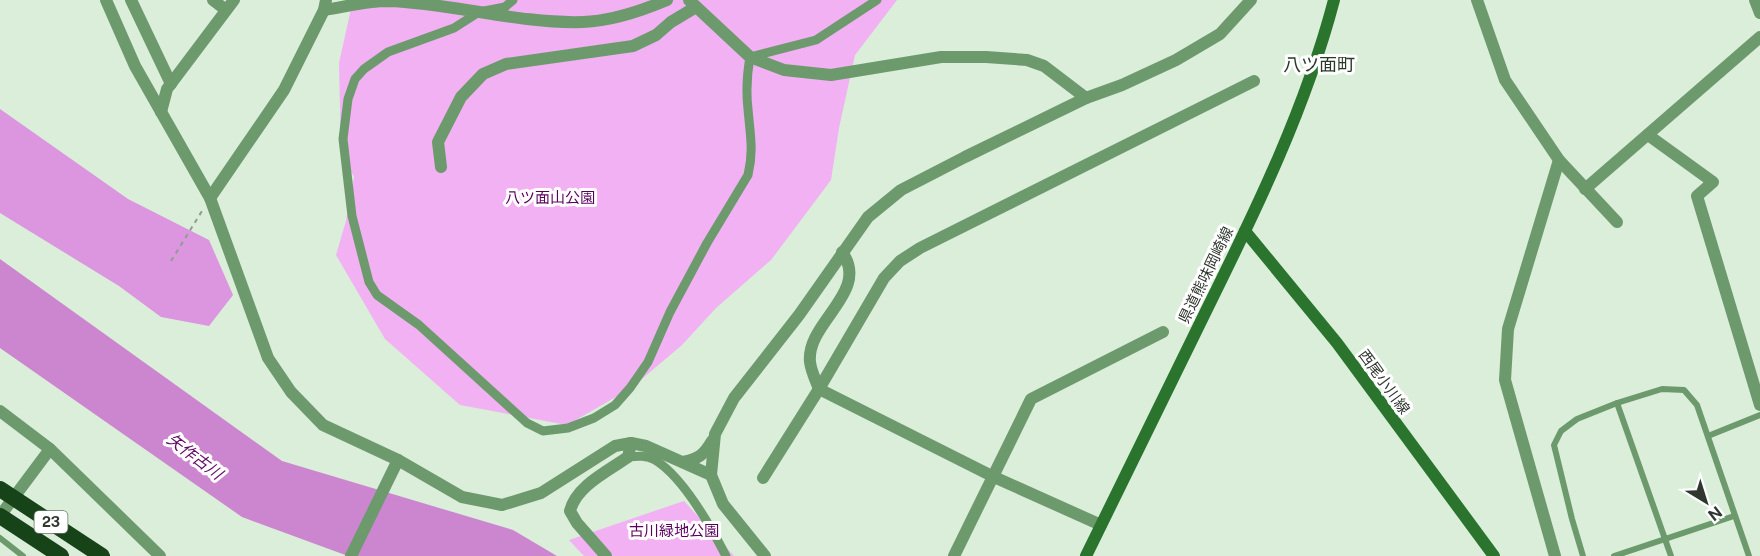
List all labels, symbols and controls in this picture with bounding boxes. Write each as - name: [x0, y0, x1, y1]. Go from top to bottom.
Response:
- district label: 八ツ面町: [1283, 54, 1355, 75]
- park label: 八ツ面山公園: [505, 189, 595, 206]
- street label: 県道熊味岡崎線: [1175, 224, 1236, 326]
- street label: 西尾小川線: [1355, 346, 1413, 417]
- water label: 矢作古川: [163, 430, 228, 484]
- north arrow: [1676, 472, 1736, 532]
- text: N: [1704, 502, 1726, 525]
- road number: 23: [34, 511, 68, 533]
- park label: 古川緑地公園: [629, 522, 719, 539]

